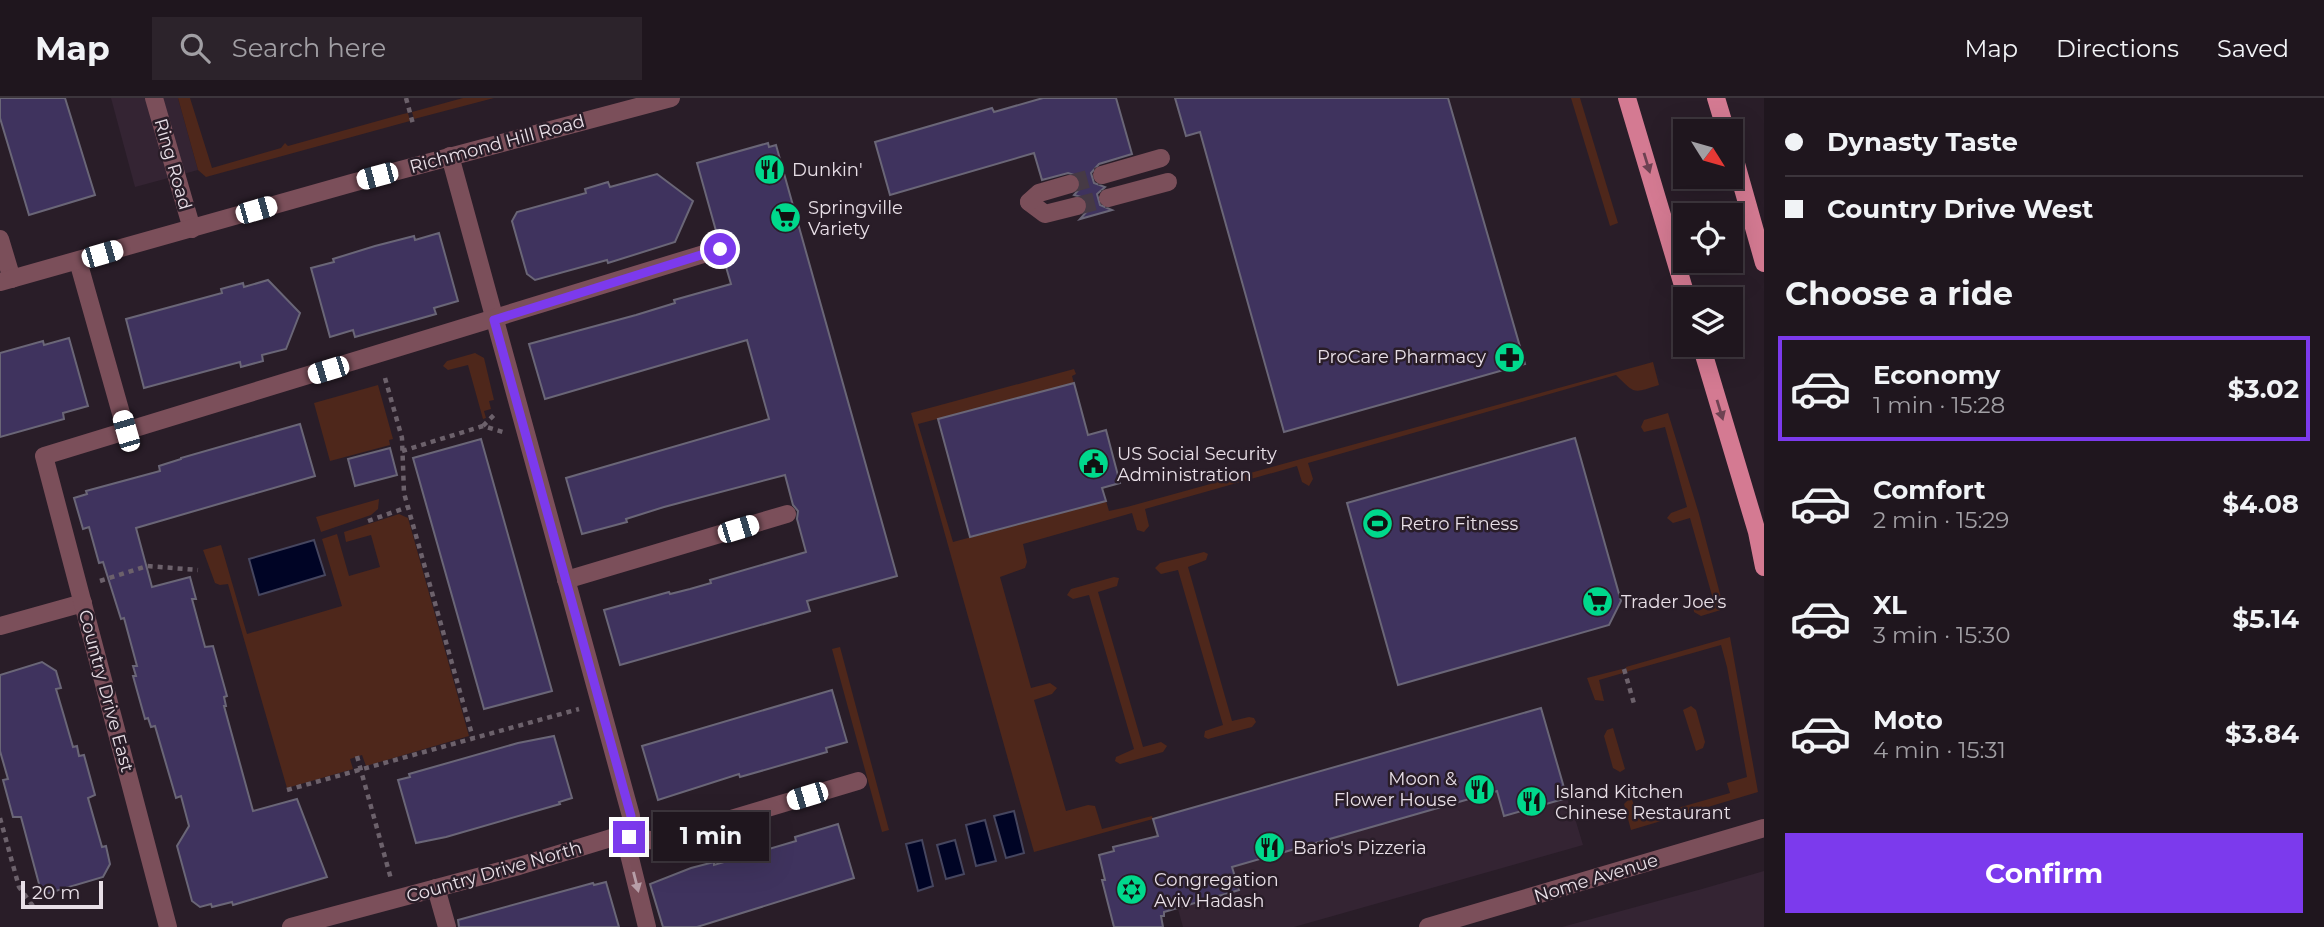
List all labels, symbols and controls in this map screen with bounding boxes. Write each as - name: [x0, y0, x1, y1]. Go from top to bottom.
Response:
- search box: [152, 17, 642, 80]
- text: Map: [35, 28, 110, 68]
- icon: search: [176, 29, 214, 67]
- text: Search here: [232, 32, 386, 64]
- text: Map: [1965, 34, 2018, 63]
- text: Directions: [2056, 34, 2179, 63]
- text: Saved: [2217, 34, 2289, 63]
- street label: Richmond Hill Road: [407, 110, 587, 178]
- street label: Ring Road: [149, 116, 197, 212]
- north arrow: [1673, 119, 1743, 189]
- map controls: [1673, 119, 1743, 357]
- text: Dynasty Taste: [1827, 126, 2018, 158]
- restaurant icon: Dunkin': [752, 153, 786, 187]
- one-way arrow: [1642, 153, 1652, 174]
- place label: Dunkin': [792, 159, 863, 181]
- car: [354, 160, 401, 192]
- text: Country Drive West: [1827, 193, 2093, 225]
- car: [233, 194, 280, 226]
- place label: Springville Variety: [808, 197, 903, 240]
- supermarket icon: Springville Variety: [768, 201, 802, 235]
- button: locate: [1673, 203, 1743, 273]
- route start: [704, 233, 736, 265]
- car: [79, 238, 126, 270]
- text: Choose a ride: [1785, 274, 2013, 313]
- button: layers: [1673, 287, 1743, 357]
- pharmacy icon: ProCare Pharmacy: [1492, 340, 1526, 374]
- place label: ProCare Pharmacy: [1317, 346, 1486, 368]
- car: [305, 354, 352, 386]
- icon: car: [1789, 357, 1852, 420]
- text: Economy: [1873, 359, 2000, 391]
- text: $3.02: [2228, 373, 2299, 405]
- text: 1 min · 15:28: [1873, 391, 2005, 419]
- one-way arrow: [1716, 400, 1726, 421]
- car: [111, 408, 142, 454]
- place label: US Social Security Administration: [1117, 443, 1277, 486]
- public building icon: US Social Security Administration: [1077, 447, 1111, 481]
- icon: car: [1789, 472, 1852, 535]
- text: Comfort: [1873, 474, 1985, 506]
- text: $4.08: [2222, 488, 2299, 520]
- text: 2 min · 15:29: [1873, 506, 2009, 534]
- sports icon: Retro Fitness: [1360, 507, 1394, 541]
- car: [715, 513, 762, 545]
- place label: Retro Fitness: [1400, 513, 1518, 535]
- supermarket icon: Trader Joe's: [1581, 585, 1615, 619]
- icon: car: [1789, 587, 1852, 650]
- text: XL: [1873, 589, 1907, 621]
- place label: Trader Joe's: [1621, 591, 1727, 613]
- text: $5.14: [2232, 603, 2299, 635]
- street label: Country Drive East: [74, 607, 138, 775]
- text: 3 min · 15:30: [1873, 621, 2010, 649]
- icon: car: [1789, 702, 1852, 765]
- text: Moto: [1873, 704, 1943, 736]
- text: $3.84: [2225, 718, 2299, 750]
- text: 4 min · 15:31: [1873, 736, 2006, 764]
- place label: Moon & Flower House: [1334, 768, 1457, 811]
- restaurant icon: Moon & Flower House: [1463, 772, 1497, 806]
- car: [784, 780, 831, 812]
- place label: Island Kitchen Chinese Restaurant: [1555, 781, 1731, 824]
- restaurant icon: Island Kitchen Chinese Restaurant: [1515, 785, 1549, 819]
- callout: 1 min: [654, 812, 769, 862]
- route end: [613, 821, 645, 853]
- text: 1 min: [680, 822, 742, 850]
- restaurant icon: Bario's Pizzeria: [1253, 831, 1287, 865]
- button: Confirm: [1785, 833, 2303, 913]
- street label: Country Drive North: [404, 836, 584, 908]
- place label: Bario's Pizzeria: [1293, 837, 1427, 859]
- street label: Nome Avenue: [1531, 849, 1661, 907]
- place label: Congregation Aviv Hadash: [1154, 869, 1279, 912]
- one-way arrow: [630, 872, 641, 894]
- synagogue icon: Congregation Aviv Hadash: [1114, 873, 1148, 907]
- scale bar: [21, 878, 103, 910]
- text: 20 m: [32, 881, 80, 904]

